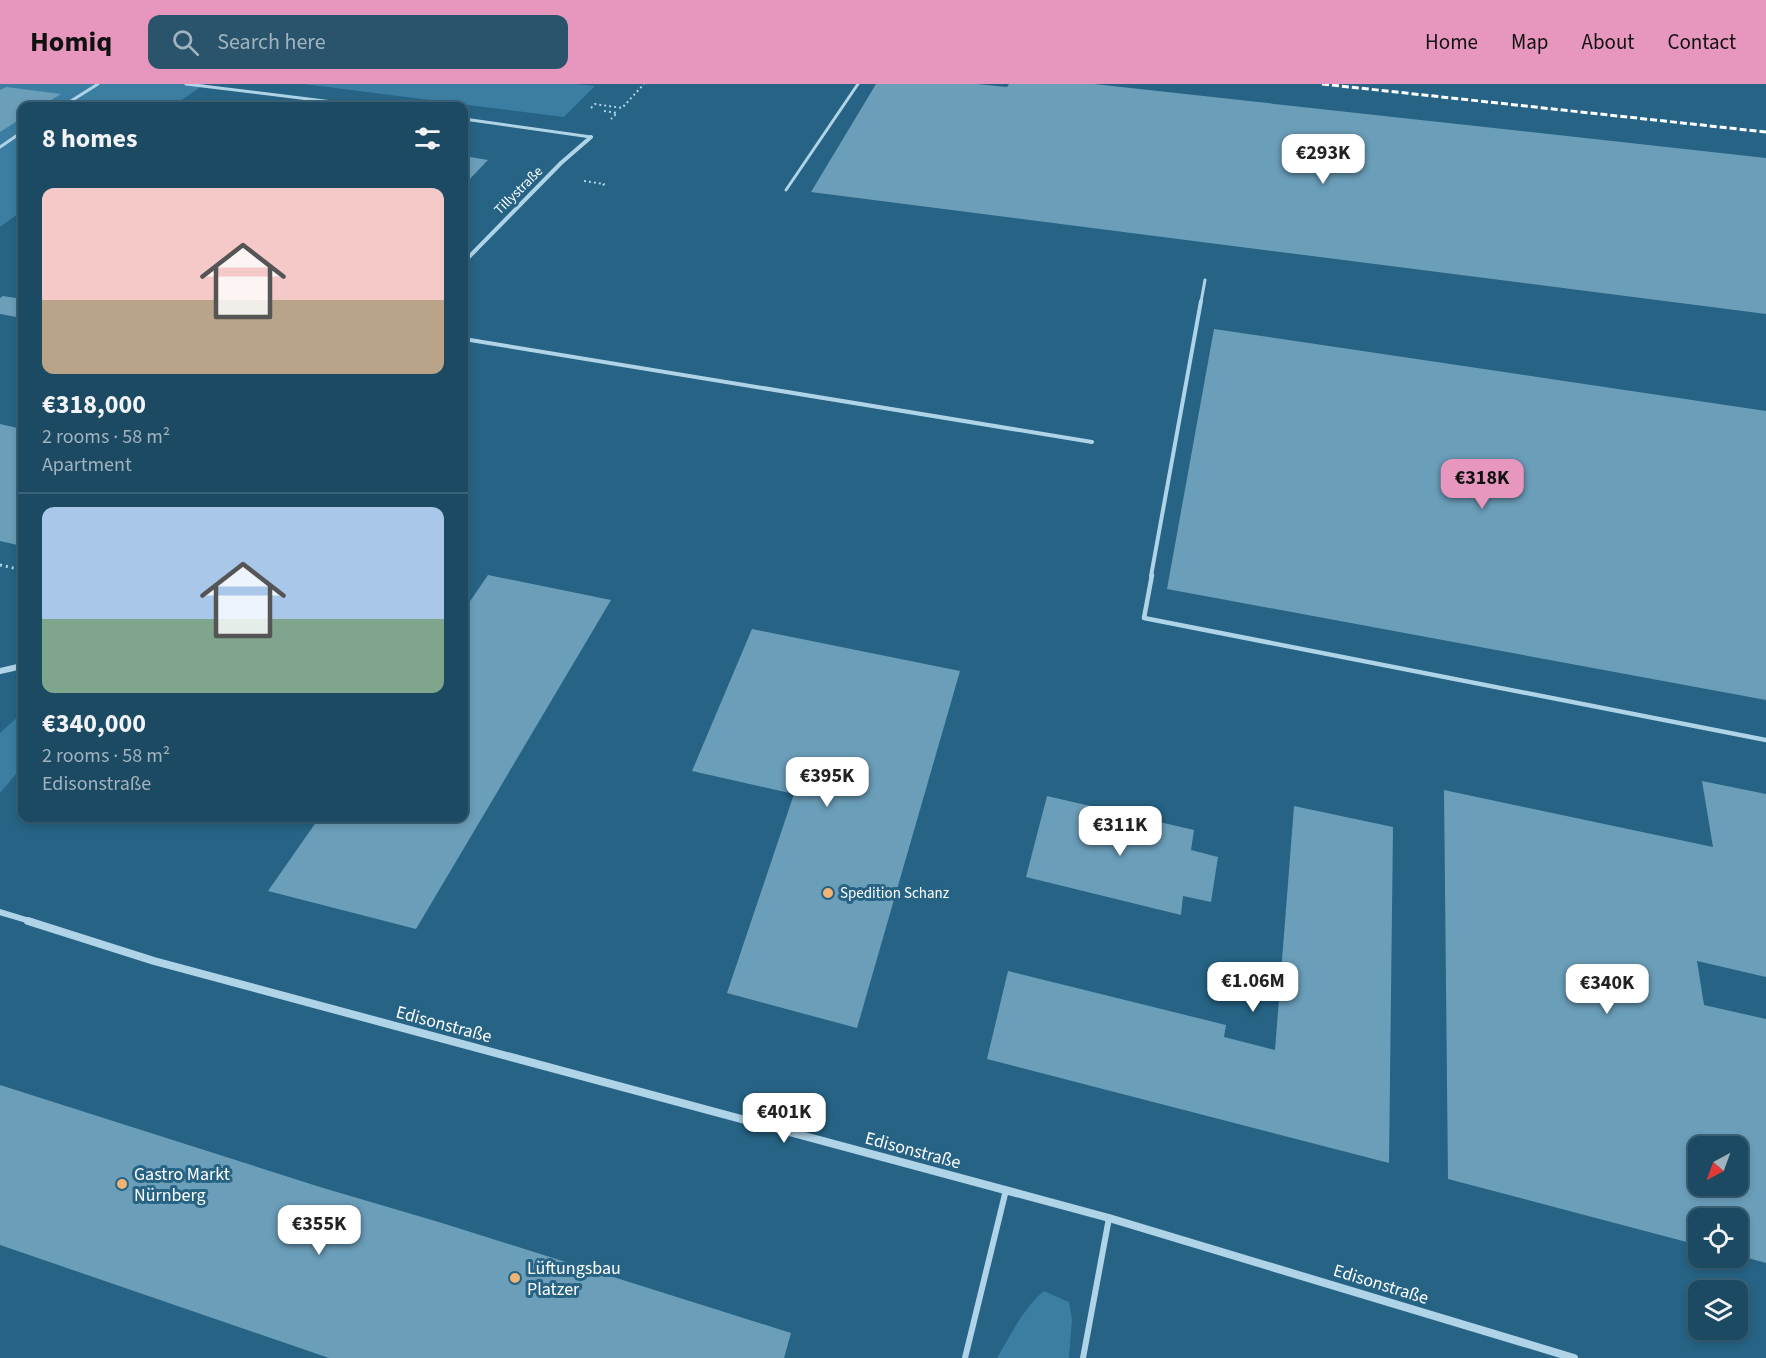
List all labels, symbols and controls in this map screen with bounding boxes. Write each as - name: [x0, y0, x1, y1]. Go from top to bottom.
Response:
- search box: [148, 15, 568, 69]
- text: Homiq: [30, 22, 112, 62]
- icon: search: [169, 26, 202, 59]
- text: Search here: [217, 26, 326, 58]
- text: Home: [1425, 27, 1478, 57]
- text: Map: [1511, 27, 1549, 57]
- text: About: [1582, 27, 1634, 57]
- text: Contact: [1667, 27, 1736, 57]
- text: 8 homes: [42, 120, 137, 157]
- icon: filters: [411, 122, 444, 155]
- pin: €293K: [1281, 134, 1365, 185]
- text: €293K: [1296, 139, 1350, 167]
- street label: Tillystraße: [490, 162, 548, 220]
- icon: home: [189, 227, 297, 335]
- text: €318,000: [42, 386, 146, 423]
- text: 2 rooms · 58 m²: [42, 423, 170, 451]
- text: Apartment: [42, 451, 132, 479]
- pin: €318K: [1440, 459, 1524, 510]
- text: €318K: [1455, 464, 1509, 492]
- icon: home: [189, 546, 297, 654]
- text: €340,000: [42, 705, 146, 742]
- text: 2 rooms · 58 m²: [42, 742, 170, 770]
- pin: €395K: [785, 757, 869, 808]
- text: €395K: [800, 762, 854, 790]
- text: Edisonstraße: [42, 770, 151, 798]
- pin: €311K: [1078, 806, 1162, 857]
- text: €311K: [1093, 811, 1147, 839]
- place label: Spedition Schanz: [840, 883, 949, 904]
- marker: Spedition Schanz: [821, 886, 835, 900]
- pin: €1.06M: [1204, 962, 1302, 1013]
- pin: €340K: [1565, 964, 1649, 1015]
- text: €1.06M: [1221, 967, 1285, 995]
- text: €340K: [1580, 969, 1634, 997]
- street label: Edisonstraße: [393, 1000, 495, 1049]
- pin: €401K: [742, 1093, 826, 1144]
- text: €401K: [757, 1098, 811, 1126]
- street label: Edisonstraße: [862, 1126, 964, 1175]
- north arrow: [1688, 1136, 1748, 1196]
- map controls: [1688, 1136, 1748, 1340]
- place label: Gastro Markt Nürnberg: [134, 1162, 230, 1208]
- marker: Gastro Markt Nürnberg: [115, 1177, 129, 1191]
- pin: €355K: [277, 1205, 361, 1256]
- button: locate: [1688, 1208, 1748, 1268]
- text: €355K: [292, 1210, 346, 1238]
- place label: Lüftungsbau Platzer: [527, 1256, 621, 1302]
- street label: Edisonstraße: [1330, 1258, 1432, 1311]
- marker: Lüftungsbau Platzer: [508, 1271, 522, 1285]
- button: layers: [1688, 1280, 1748, 1340]

